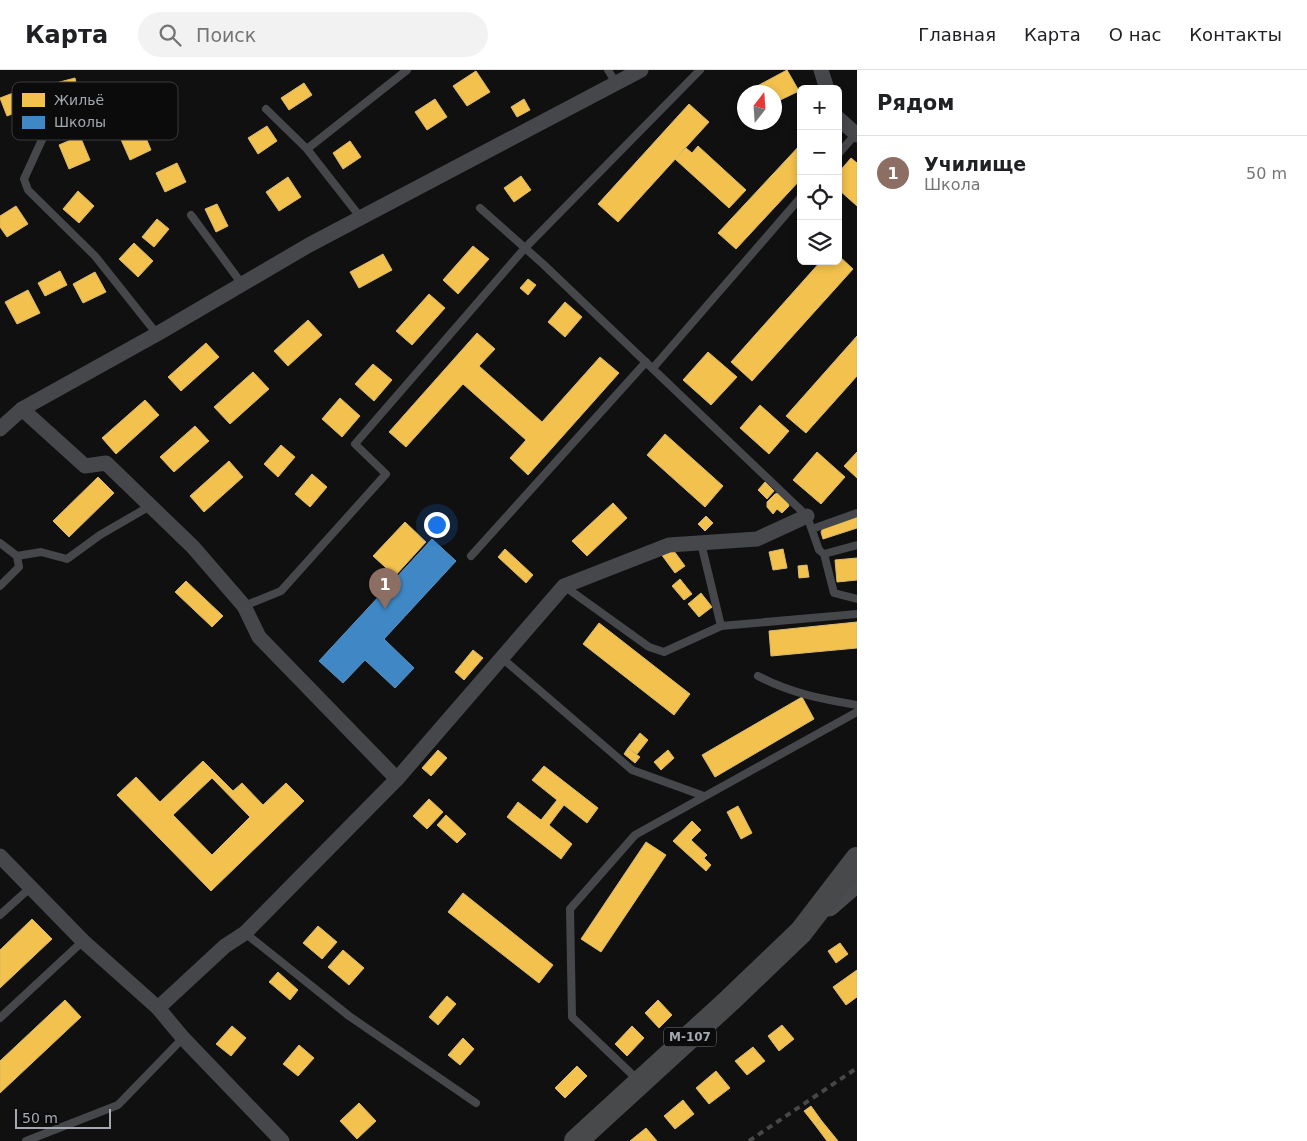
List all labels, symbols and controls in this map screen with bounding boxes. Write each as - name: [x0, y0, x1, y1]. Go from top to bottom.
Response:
- search box: [138, 12, 488, 57]
- text: Карта: [25, 21, 108, 49]
- icon: search: [156, 21, 184, 49]
- text: Поиск: [196, 24, 256, 46]
- text: Главная: [918, 24, 996, 45]
- text: Карта: [1024, 24, 1081, 45]
- text: О нас: [1109, 24, 1161, 45]
- text: Контакты: [1189, 24, 1282, 45]
- legend: [12, 82, 178, 140]
- north arrow: [737, 85, 782, 130]
- map controls: [797, 85, 842, 265]
- button: +: [797, 85, 842, 130]
- text: Рядом: [877, 91, 954, 115]
- text: Жильё: [54, 92, 104, 108]
- text: Школы: [54, 114, 106, 130]
- button: −: [797, 130, 842, 175]
- text: Училище: [924, 153, 1026, 175]
- text: 1: [887, 164, 899, 183]
- text: 50 m: [1246, 164, 1287, 183]
- button: locate: [797, 175, 842, 220]
- text: Школа: [924, 175, 981, 194]
- button: layers: [797, 220, 842, 265]
- your location: [424, 512, 450, 538]
- pin: 1: [369, 568, 401, 609]
- road number: М-107: [664, 1028, 716, 1046]
- scale bar: [15, 1106, 111, 1129]
- text: 50 m: [22, 1110, 58, 1126]

